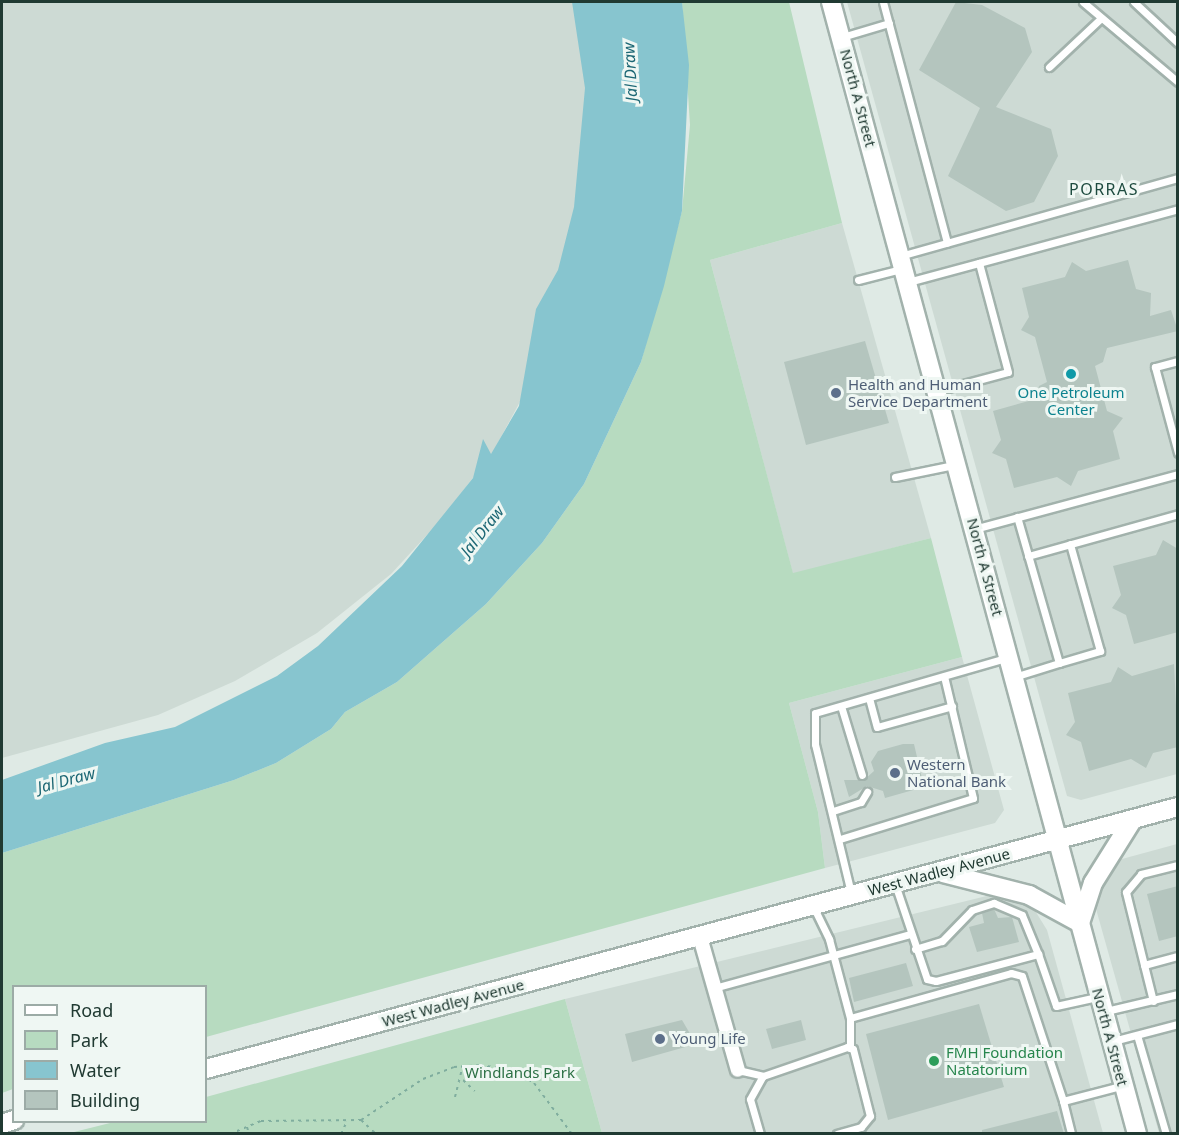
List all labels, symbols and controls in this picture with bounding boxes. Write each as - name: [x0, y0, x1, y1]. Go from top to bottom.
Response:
- water label: Jal Draw: [619, 42, 641, 102]
- street label: North A Street: [836, 47, 880, 149]
- district label: PORRAS: [1069, 179, 1139, 199]
- marker: One Petroleum Center: [1064, 367, 1078, 381]
- place label: Health and Human Service Department: [848, 375, 988, 410]
- place label: One Petroleum Center: [1018, 383, 1124, 418]
- marker: Health and Human Service Department: [829, 386, 843, 400]
- water label: Jal Draw: [456, 502, 508, 560]
- street label: North A Street: [963, 516, 1007, 618]
- place label: Western National Bank: [907, 755, 1006, 790]
- water label: Jal Draw: [35, 763, 97, 797]
- marker: Western National Bank: [888, 766, 902, 780]
- street label: West Wadley Avenue: [866, 844, 1012, 900]
- street label: West Wadley Avenue: [380, 975, 526, 1031]
- legend: [12, 985, 207, 1123]
- street label: North A Street: [1088, 986, 1132, 1088]
- text: Road: [70, 998, 113, 1022]
- text: Park: [70, 1028, 108, 1052]
- place label: Young Life: [672, 1030, 746, 1048]
- marker: Young Life: [653, 1032, 667, 1046]
- place label: FMH Foundation Natatorium: [946, 1043, 1063, 1078]
- marker: FMH Foundation Natatorium: [927, 1054, 941, 1068]
- text: Water: [70, 1058, 121, 1082]
- park label: Windlands Park: [465, 1064, 575, 1082]
- text: Building: [70, 1088, 140, 1112]

